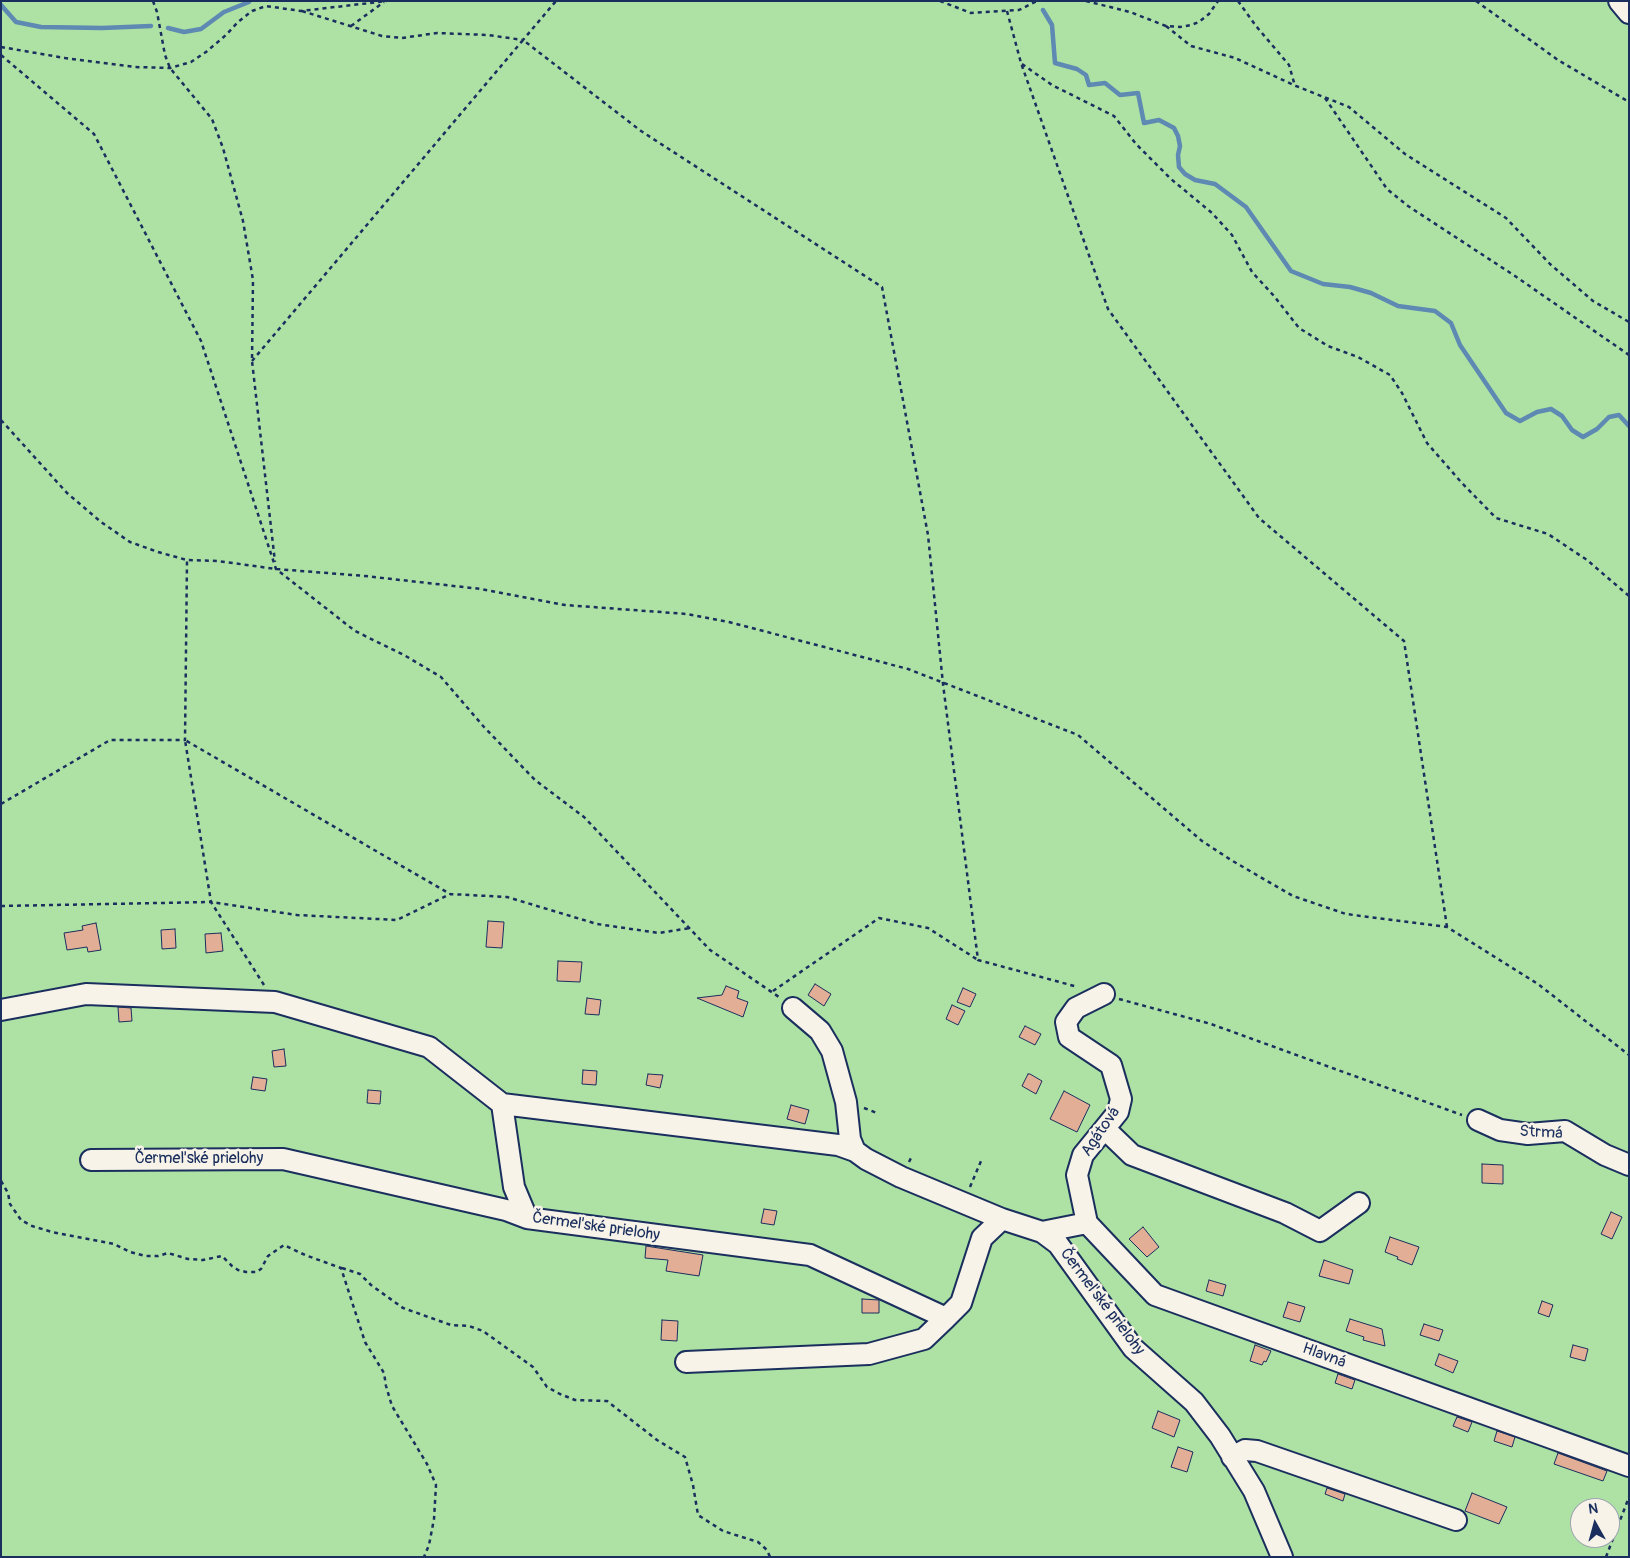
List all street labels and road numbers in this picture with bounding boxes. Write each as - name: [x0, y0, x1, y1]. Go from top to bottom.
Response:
- street label: Agátová: [1077, 1104, 1125, 1160]
- street label: Strmá: [1519, 1122, 1563, 1144]
- street label: Čermeľské prielohy: [135, 1149, 263, 1169]
- street label: Čermeľské prielohy: [531, 1209, 661, 1245]
- street label: Čermeľské prielohy: [1056, 1245, 1148, 1359]
- street label: Hlavná: [1300, 1339, 1348, 1373]

